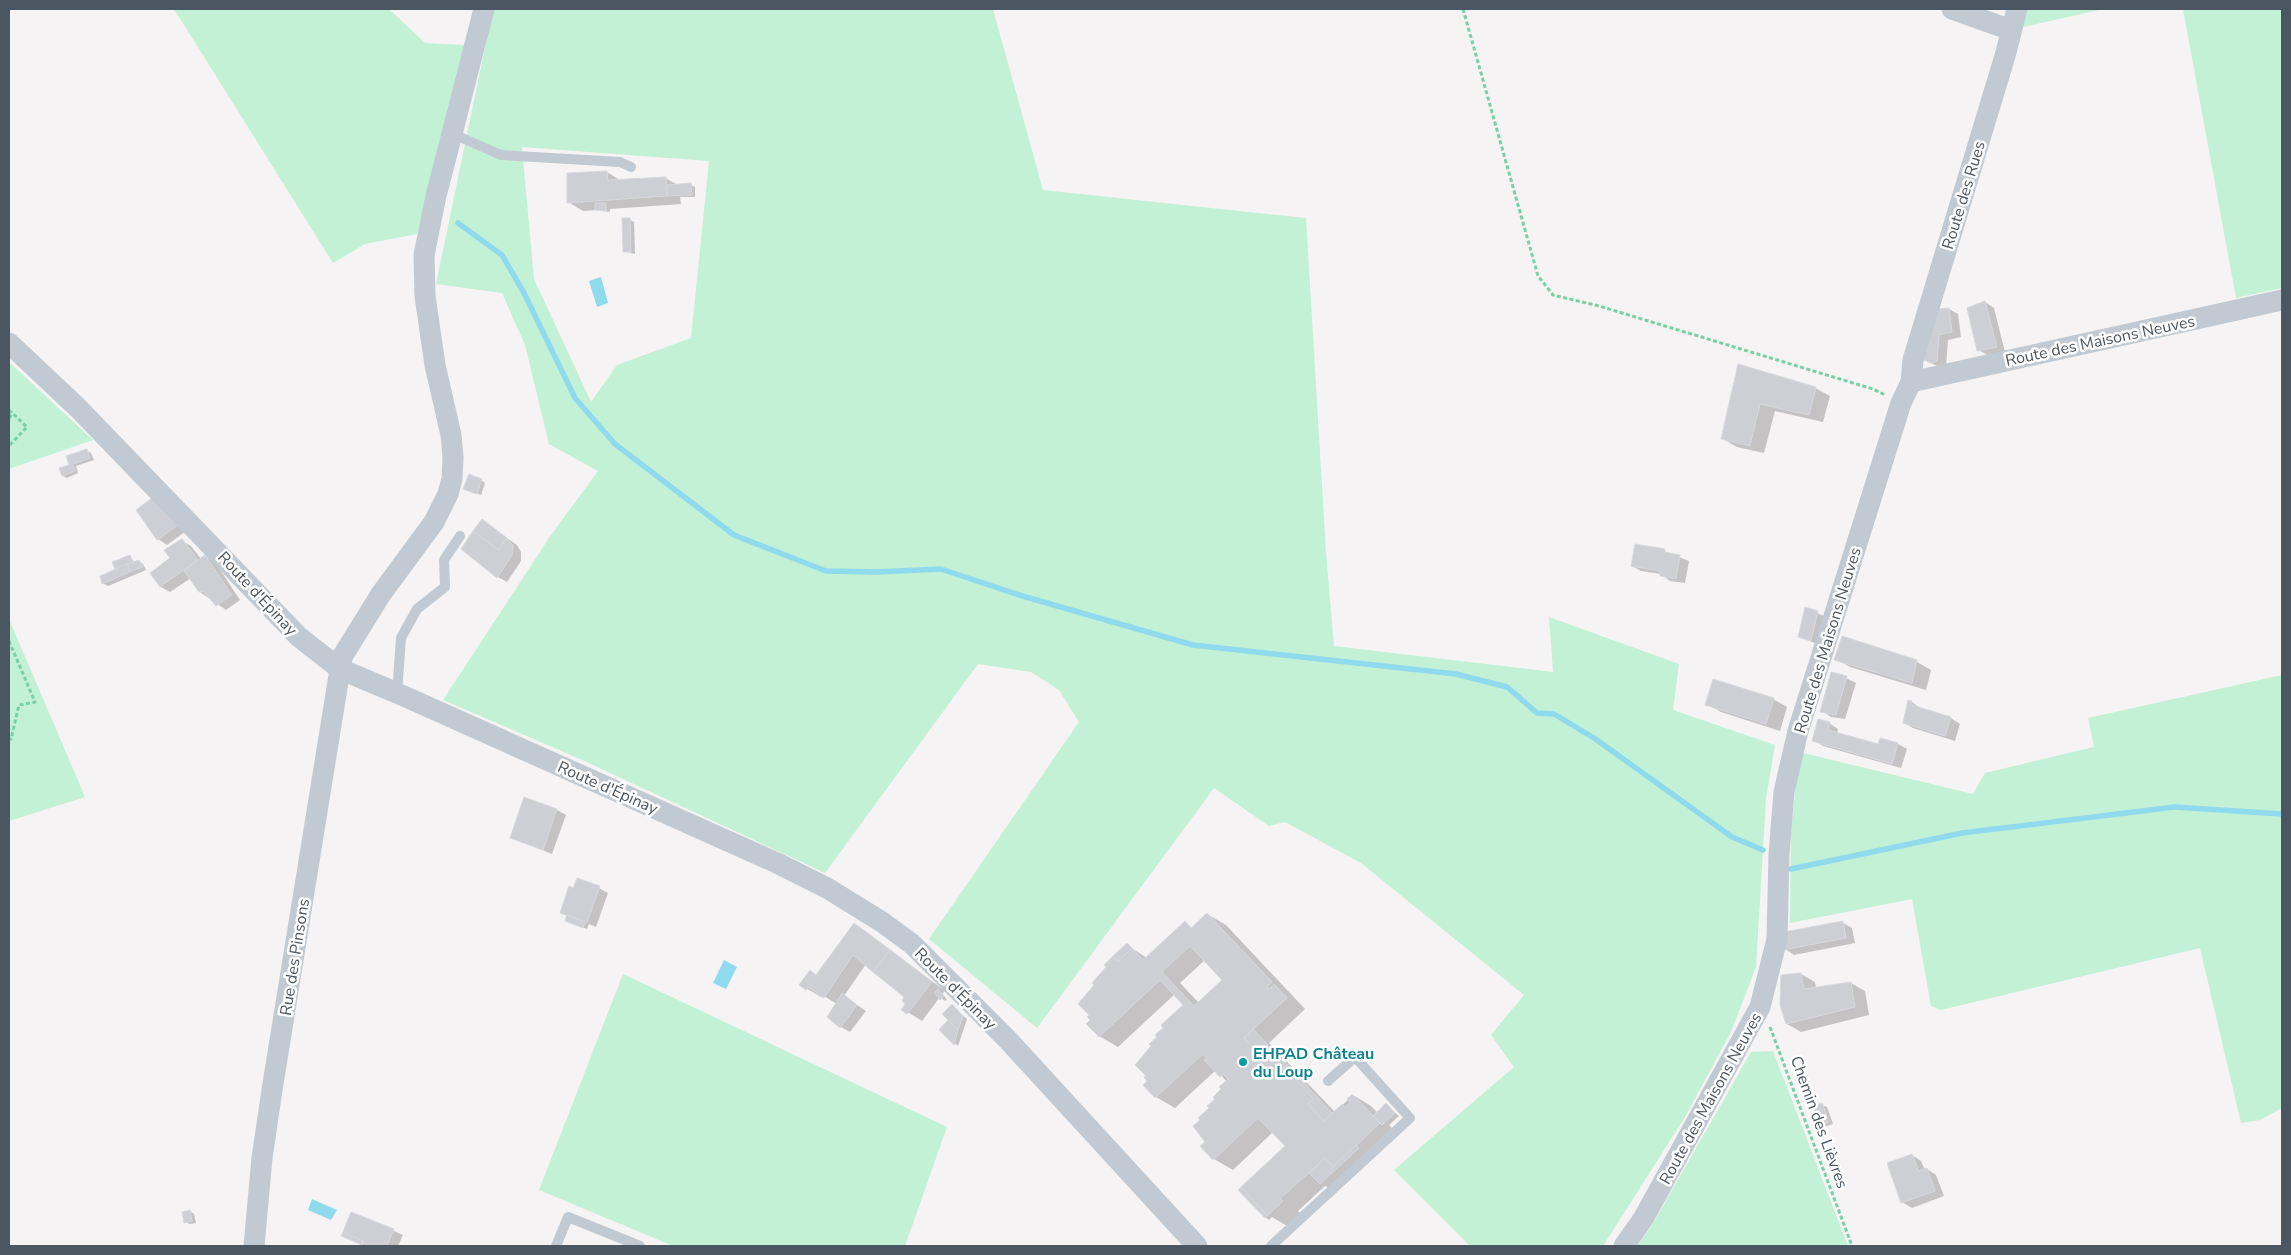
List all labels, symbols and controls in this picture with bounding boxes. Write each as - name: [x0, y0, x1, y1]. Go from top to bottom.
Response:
- street label: Route des Rues: [1937, 138, 1991, 252]
- street label: Route des Maisons Neuves: [2003, 310, 2197, 372]
- street label: Route des Maisons Neuves: [1789, 545, 1867, 736]
- street label: Route d'Épinay: [213, 547, 302, 641]
- street label: Route d'Épinay: [554, 756, 662, 820]
- street label: Rue des Pinsons: [275, 897, 315, 1017]
- street label: Route d'Épinay: [910, 943, 1002, 1035]
- street label: Route des Maisons Neuves: [1654, 1009, 1767, 1188]
- place label: EHPAD Château du Loup: [1253, 1043, 1374, 1083]
- street label: Chemin des Lièvres: [1785, 1053, 1853, 1192]
- marker: EHPAD Château du Loup: [1237, 1056, 1249, 1068]

